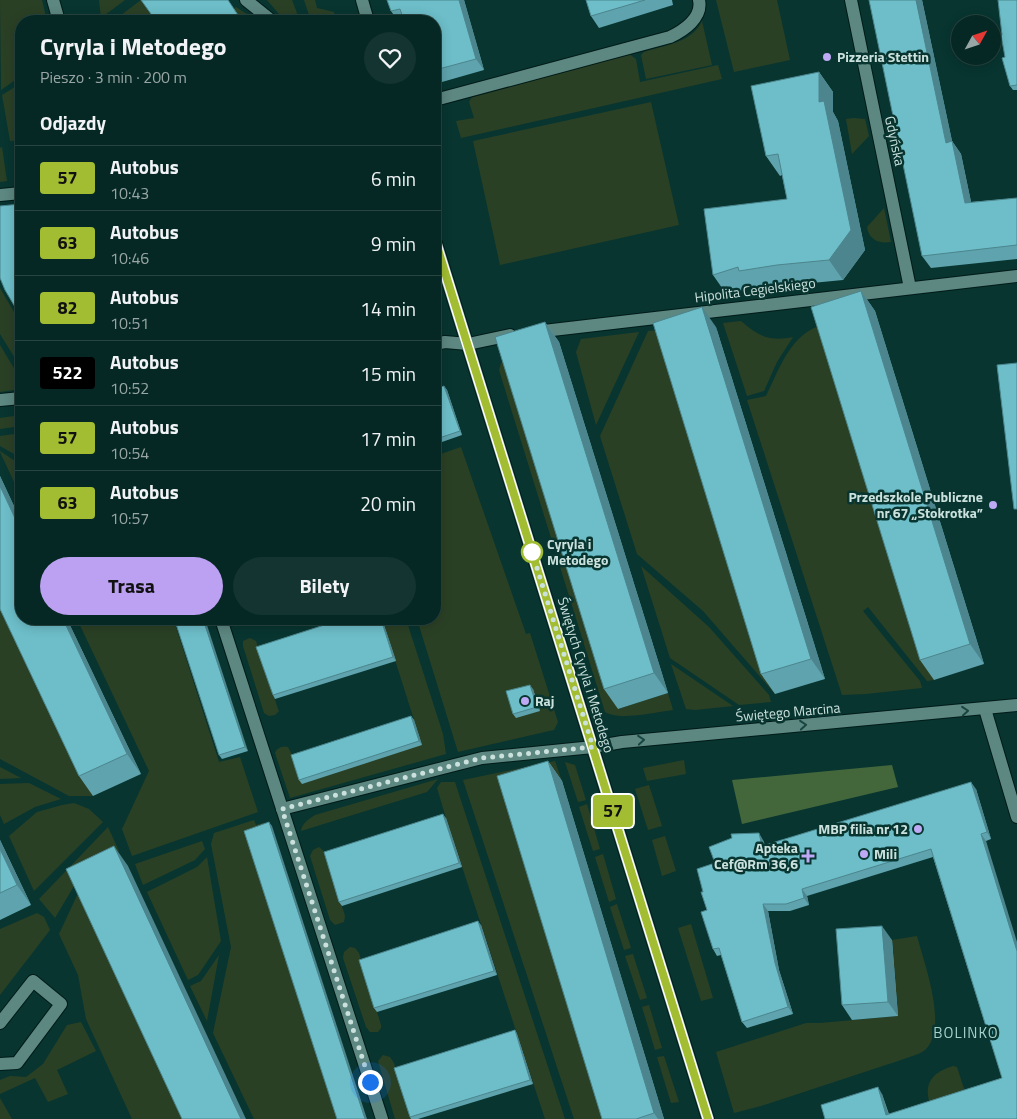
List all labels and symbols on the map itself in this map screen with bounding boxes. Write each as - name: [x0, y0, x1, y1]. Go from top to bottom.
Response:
- north arrow: [951, 15, 1001, 65]
- place label: Pizzeria Stettin: [837, 46, 929, 67]
- marker: Pizzeria Stettin: [821, 51, 833, 63]
- street label: Gdyńska: [880, 114, 911, 168]
- street label: Hipolita Cegielskiego: [693, 272, 817, 307]
- place label: Przedszkole Publiczne nr 67 „Stokrotka”: [848, 486, 983, 523]
- marker: Przedszkole Publiczne nr 67 „Stokrotka”: [987, 499, 999, 511]
- place label: Cyryla i Metodego: [547, 533, 608, 570]
- marker: Cyryla i Metodego: [521, 541, 543, 563]
- street label: Świętych Cyryla i Metodego: [553, 594, 620, 755]
- place label: Raj: [535, 690, 554, 711]
- marker: Raj: [519, 695, 531, 707]
- street label: Świętego Marcina: [735, 696, 841, 727]
- one-way arrow: [961, 705, 969, 716]
- one-way arrow: [799, 720, 807, 731]
- one-way arrow: [637, 735, 645, 746]
- line badge: 57: [590, 795, 636, 827]
- place label: MBP filia nr 12: [818, 818, 908, 839]
- marker: MBP filia nr 12: [912, 823, 924, 835]
- place label: Apteka Cef@Rm 36,6: [714, 837, 798, 874]
- place label: Mili: [874, 843, 897, 864]
- marker: Mili: [858, 848, 870, 860]
- marker: Apteka Cef@Rm 36,6: [802, 850, 814, 862]
- district label: BOLINKO: [933, 1021, 999, 1044]
- your location: [358, 1070, 383, 1095]

